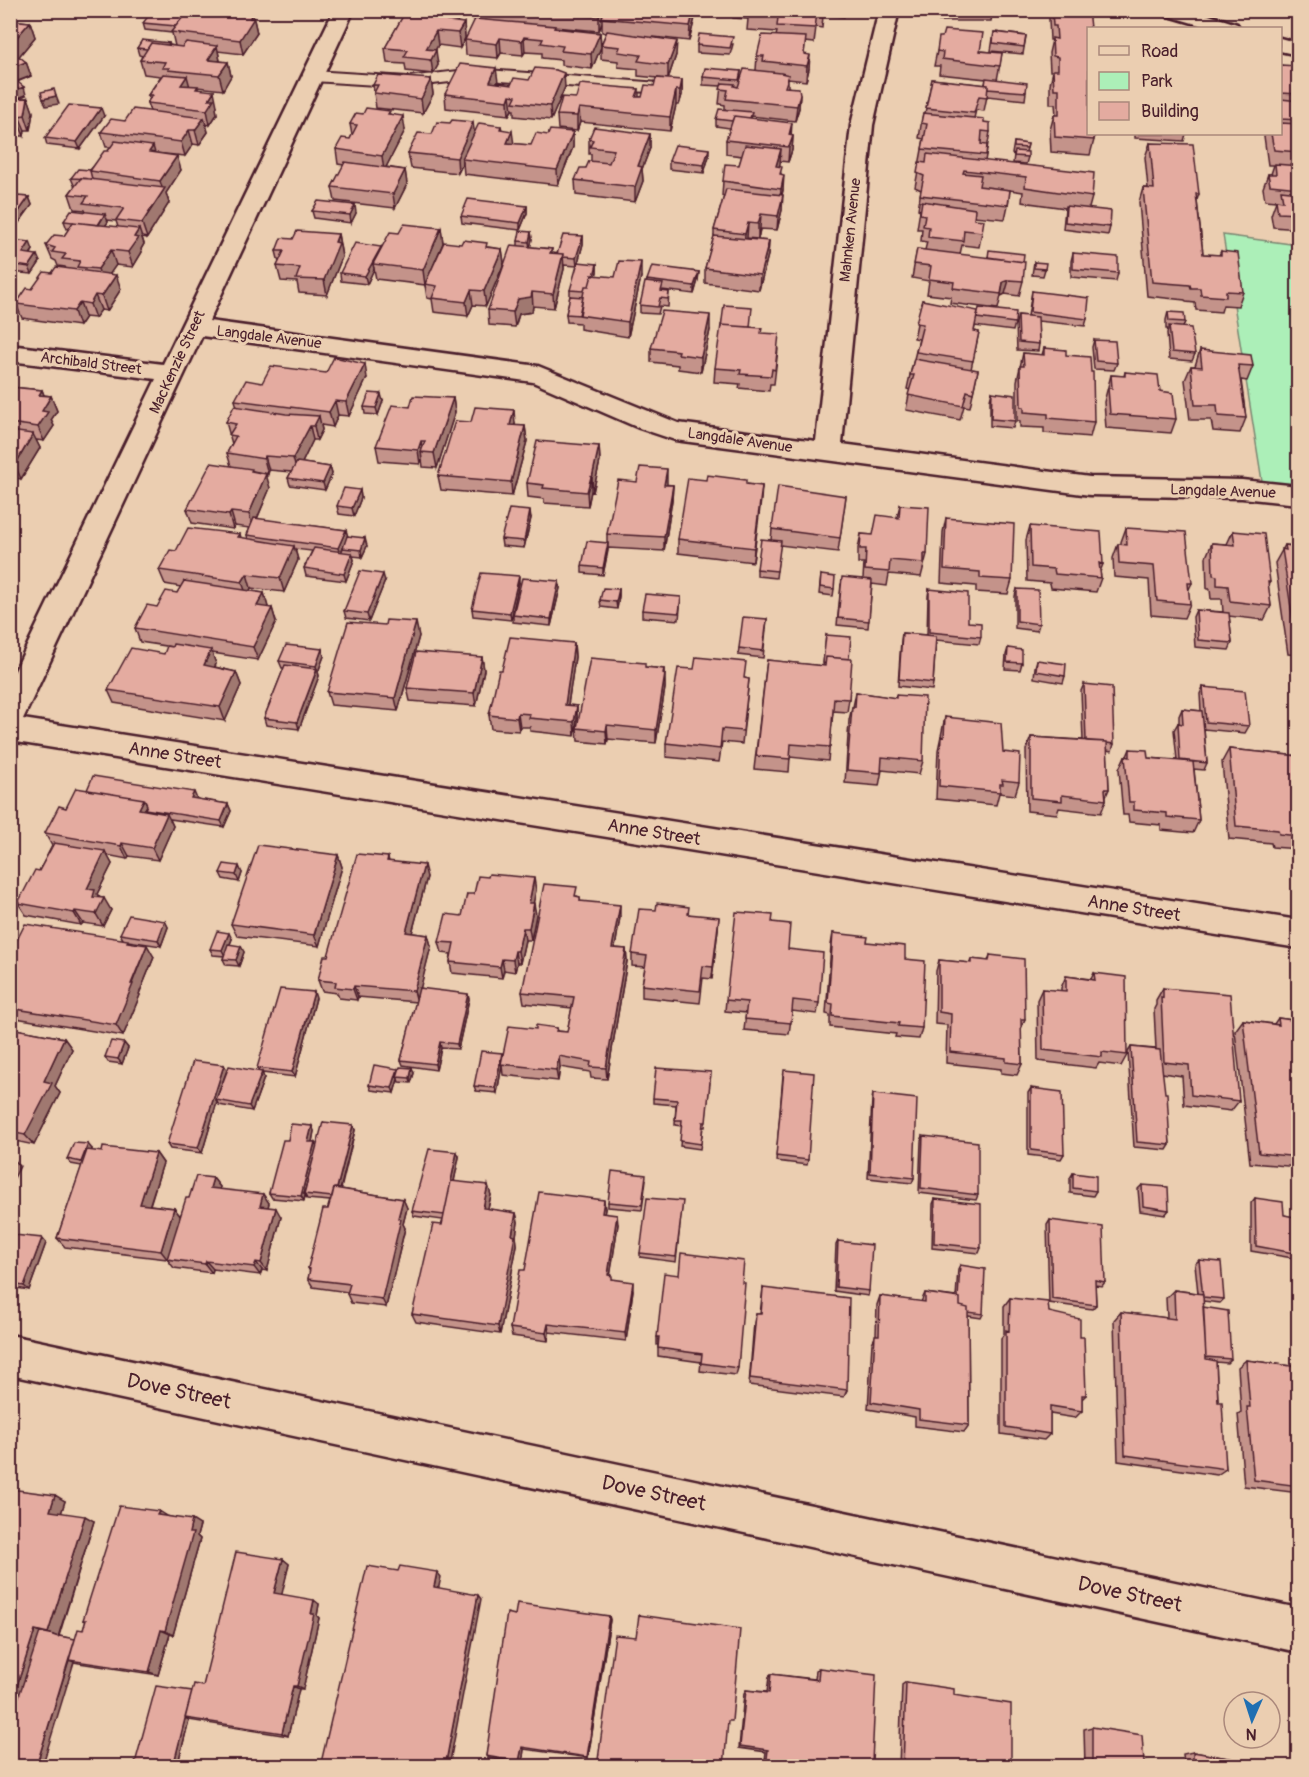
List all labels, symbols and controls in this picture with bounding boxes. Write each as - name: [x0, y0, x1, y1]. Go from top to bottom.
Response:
- legend: [1087, 27, 1282, 135]
- text: Road: [1141, 40, 1178, 63]
- text: Park: [1141, 70, 1173, 93]
- text: Building: [1141, 100, 1199, 123]
- street label: Mahnken Avenue: [836, 176, 865, 283]
- street label: MacKenzie Street: [145, 307, 210, 417]
- street label: Langdale Avenue: [215, 322, 323, 353]
- street label: Archibald Street: [39, 348, 144, 379]
- street label: Langdale Avenue: [686, 424, 794, 457]
- street label: Langdale Avenue: [1170, 480, 1277, 503]
- street label: Anne Street: [127, 737, 224, 774]
- street label: Anne Street: [606, 814, 703, 851]
- street label: Anne Street: [1086, 890, 1183, 927]
- street label: Dove Street: [124, 1367, 234, 1416]
- street label: Dove Street: [599, 1469, 709, 1518]
- street label: Dove Street: [1075, 1570, 1185, 1619]
- north arrow: [1222, 1690, 1282, 1750]
- text: N: [1245, 1724, 1257, 1744]

